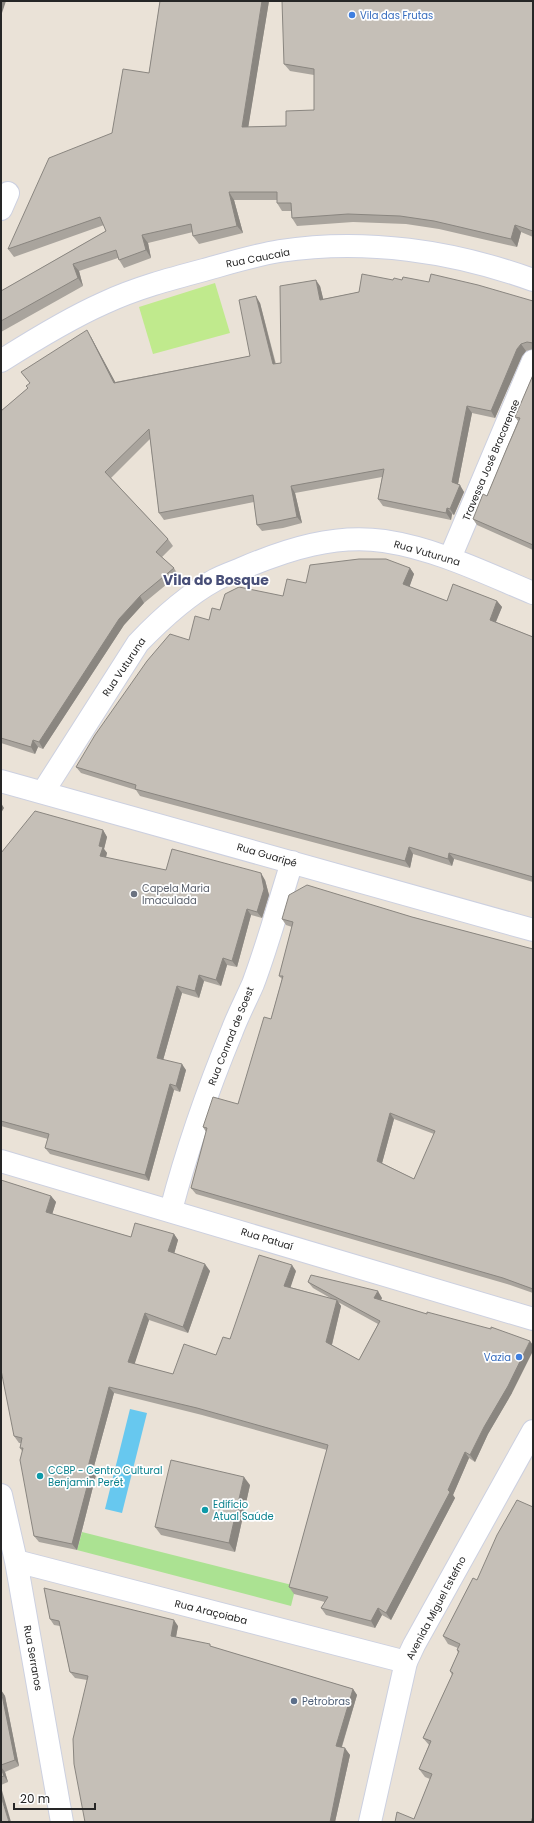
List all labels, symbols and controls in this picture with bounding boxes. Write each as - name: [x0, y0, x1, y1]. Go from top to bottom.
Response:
- place label: Vila das Frutas: [360, 8, 433, 23]
- marker: Vila das Frutas: [347, 10, 357, 20]
- street label: Rua Caucaia: [225, 244, 291, 272]
- street label: Travessa José Bracarense: [459, 397, 523, 523]
- street label: Rua Vuturuna: [392, 536, 462, 570]
- district label: Vila do Bosque: [163, 570, 269, 590]
- street label: Rua Vuturuna: [99, 634, 149, 700]
- street label: Rua Guaripé: [235, 839, 299, 871]
- place label: Capela Maria Imaculada: [142, 881, 210, 908]
- marker: Capela Maria Imaculada: [129, 889, 139, 899]
- street label: Rua Conrad de Soest: [204, 984, 258, 1088]
- street label: Rua Patuaí: [239, 1224, 295, 1254]
- place label: Vazia: [484, 1350, 511, 1365]
- marker: Vazia: [514, 1352, 524, 1362]
- place label: CCBP - Centro Cultural Benjamin Perét: [48, 1463, 163, 1490]
- marker: CCBP - Centro Cultural Benjamin Perét: [35, 1471, 45, 1481]
- place label: Edifício Atual Saúde: [213, 1497, 274, 1524]
- marker: Edifício Atual Saúde: [200, 1505, 210, 1515]
- street label: Avenida Miguel Estefno: [402, 1554, 470, 1662]
- street label: Rua Araçoiaba: [173, 1596, 249, 1628]
- street label: Rua Serranos: [20, 1624, 46, 1692]
- place label: Petrobras: [302, 1694, 350, 1709]
- marker: Petrobras: [289, 1696, 299, 1706]
- scale bar: [14, 1785, 95, 1811]
- text: 20 m: [20, 1790, 50, 1807]

